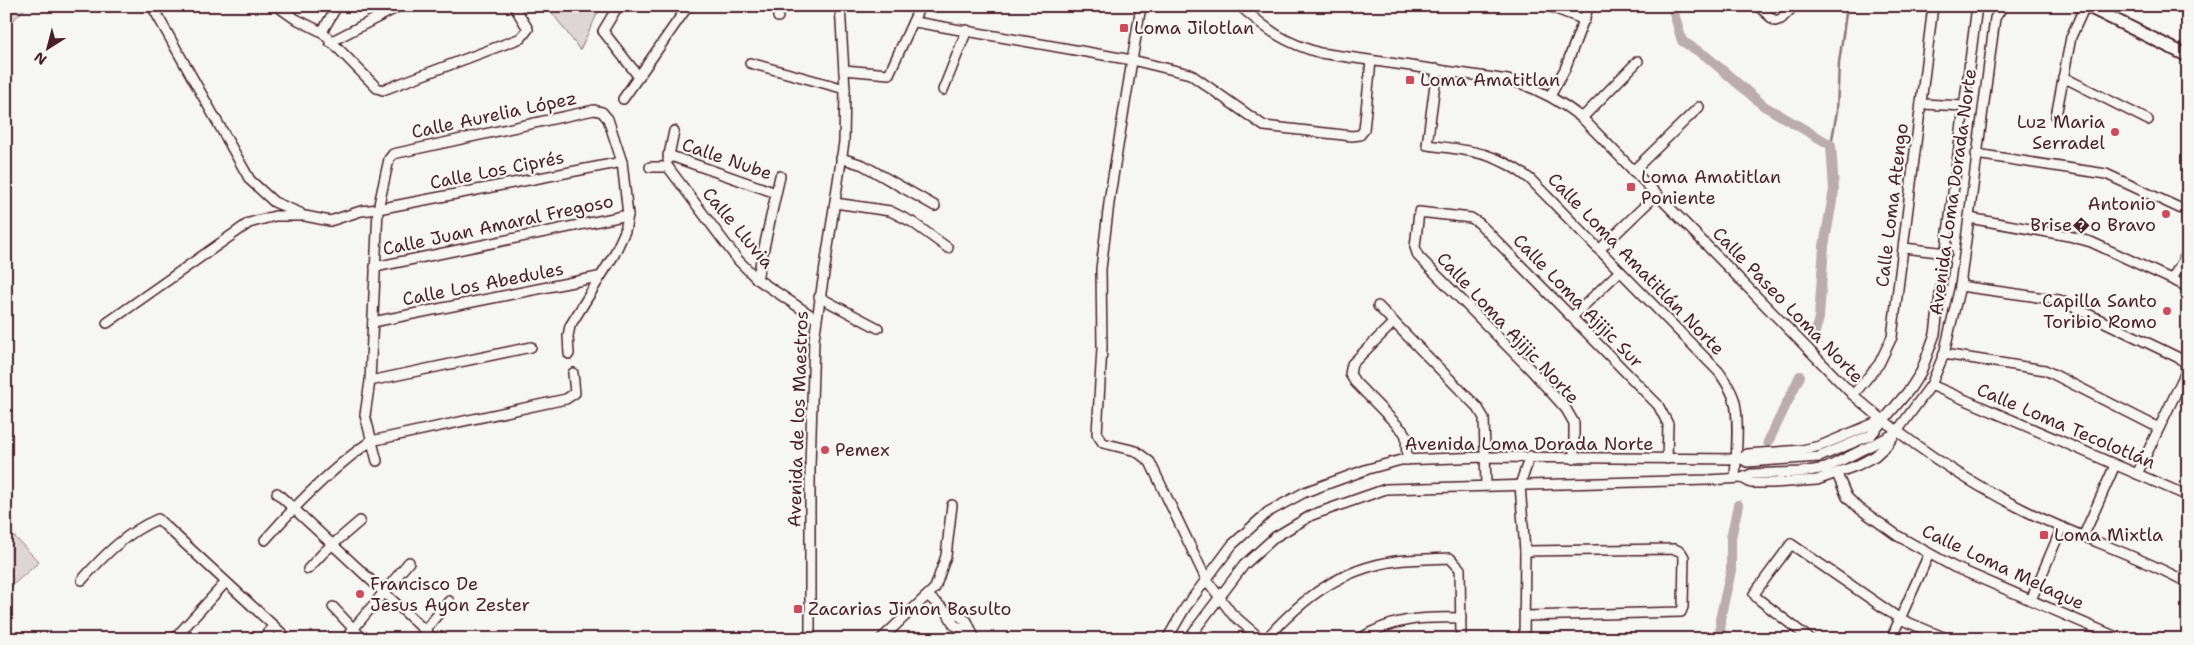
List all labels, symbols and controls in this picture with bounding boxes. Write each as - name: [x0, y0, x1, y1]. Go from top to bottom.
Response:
- place label: Loma Jilotlan: [1134, 16, 1254, 40]
- north arrow: [22, 22, 72, 72]
- marker: Loma Jilotlan: [1118, 22, 1130, 34]
- text: N: [31, 48, 50, 69]
- street label: Avenida Loma Dorada Norte: [1924, 67, 1982, 317]
- place label: Loma Amatitlan: [1420, 68, 1560, 92]
- marker: Loma Amatitlan: [1404, 74, 1416, 86]
- street label: Calle Aurelia López: [409, 86, 579, 144]
- place label: Luz Maria Serradel: [2017, 110, 2106, 155]
- street label: Calle Loma Atengo: [1870, 122, 1914, 288]
- marker: Luz Maria Serradel: [2109, 126, 2121, 138]
- street label: Calle Nube: [679, 132, 775, 186]
- street label: Calle Los Ciprés: [428, 145, 566, 195]
- place label: Loma Amatitlan Poniente: [1641, 165, 1781, 210]
- street label: Calle Loma Amatitlán Norte: [1542, 168, 1730, 360]
- marker: Loma Amatitlan Poniente: [1625, 181, 1637, 193]
- street label: Calle Lluvia: [697, 182, 779, 274]
- street label: Calle Juan Amaral Fregoso: [380, 189, 616, 261]
- place label: Antonio Brise�o Bravo: [2030, 192, 2156, 237]
- marker: Antonio Brise�o Bravo: [2160, 208, 2172, 220]
- street label: Calle Paseo Loma Norte: [1707, 222, 1869, 388]
- street label: Calle Loma Ajijic Sur: [1508, 229, 1648, 373]
- street label: Calle Loma Ajijic Norte: [1431, 247, 1585, 409]
- street label: Calle Los Abedules: [400, 257, 566, 311]
- place label: Capilla Santo Toribio Romo: [2042, 289, 2157, 334]
- marker: Capilla Santo Toribio Romo: [2161, 305, 2173, 317]
- street label: Avenida de los Maestros: [782, 310, 814, 528]
- street label: Calle Loma Tecolotlán: [1973, 378, 2159, 474]
- street label: Avenida Loma Dorada Norte: [1405, 432, 1653, 456]
- place label: Pemex: [835, 438, 890, 462]
- marker: Pemex: [819, 444, 831, 456]
- street label: Calle Loma Melaque: [1918, 519, 2088, 615]
- place label: Loma Mixtla: [2054, 523, 2163, 547]
- marker: Loma Mixtla: [2038, 529, 2050, 541]
- place label: Francisco De Jesus Ayon Zester: [370, 572, 530, 617]
- marker: Francisco De Jesus Ayon Zester: [354, 588, 366, 600]
- place label: Zacarias Jimon Basulto: [808, 597, 1011, 621]
- marker: Zacarias Jimon Basulto: [792, 603, 804, 615]

